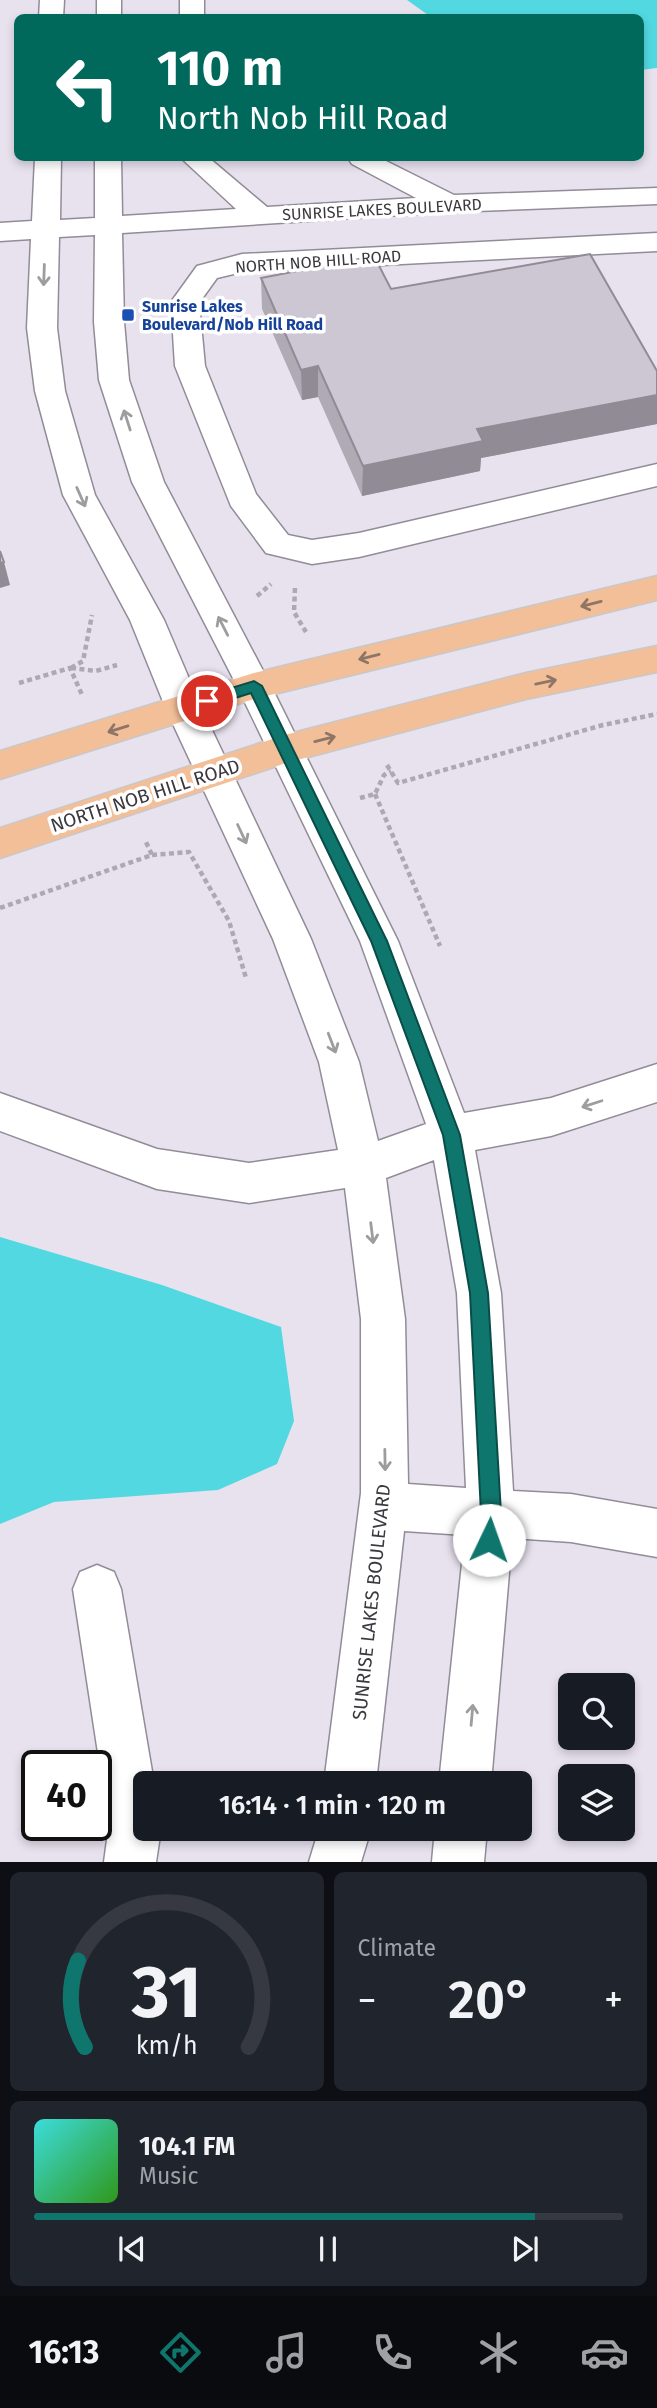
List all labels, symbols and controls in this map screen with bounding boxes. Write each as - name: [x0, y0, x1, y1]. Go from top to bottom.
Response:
- text: 110 m: [157, 39, 283, 98]
- icon: left: [42, 42, 133, 133]
- text: North Nob Hill Road: [157, 99, 449, 137]
- street label: SUNRISE LAKES BOULEVARD: [282, 195, 482, 224]
- street label: NORTH NOB HILL ROAD: [234, 246, 402, 277]
- one-way arrow: [38, 263, 51, 286]
- place label: Sunrise Lakes Boulevard/Nob Hill Road: [142, 297, 323, 334]
- marker: Sunrise Lakes Boulevard/Nob Hill Road: [120, 307, 136, 323]
- one-way arrow: [120, 409, 133, 431]
- one-way arrow: [75, 486, 88, 507]
- one-way arrow: [580, 598, 603, 611]
- one-way arrow: [216, 616, 229, 637]
- one-way arrow: [359, 651, 381, 664]
- pin: [177, 671, 237, 731]
- one-way arrow: [534, 675, 557, 689]
- icon: arrive: [188, 682, 226, 720]
- one-way arrow: [108, 723, 130, 736]
- one-way arrow: [314, 732, 336, 745]
- street label: NORTH NOB HILL ROAD: [48, 754, 243, 837]
- one-way arrow: [237, 823, 250, 844]
- one-way arrow: [326, 1031, 339, 1053]
- one-way arrow: [581, 1098, 603, 1111]
- one-way arrow: [366, 1221, 379, 1244]
- one-way arrow: [378, 1448, 392, 1471]
- street label: SUNRISE LAKES BOULEVARD: [348, 1483, 395, 1721]
- position arrow: [452, 1503, 526, 1577]
- map controls: [558, 1673, 635, 1841]
- button: search: [558, 1673, 635, 1750]
- one-way arrow: [466, 1705, 479, 1727]
- speed limit sign: 40: [21, 1750, 112, 1841]
- button: layers: [558, 1764, 635, 1841]
- text: 16:14 · 1 min · 120 m: [219, 1790, 446, 1821]
- text: Climate: [358, 1934, 436, 1962]
- text: 31: [131, 1950, 202, 2037]
- text: 20°: [448, 1969, 532, 2032]
- text: −: [358, 1977, 377, 2023]
- text: +: [604, 1977, 623, 2023]
- text: km/h: [136, 2031, 198, 2061]
- text: 104.1 FM: [139, 2131, 235, 2162]
- text: Music: [139, 2162, 199, 2190]
- icon: previous: [113, 2230, 151, 2268]
- icon: pause: [309, 2230, 347, 2268]
- icon: next: [506, 2230, 544, 2268]
- icon: directions: [156, 2328, 205, 2377]
- icon: music: [262, 2328, 311, 2377]
- icon: phone: [368, 2328, 417, 2377]
- icon: climate: [474, 2328, 523, 2377]
- icon: car: [580, 2328, 629, 2377]
- text: 16:13: [28, 2333, 99, 2371]

